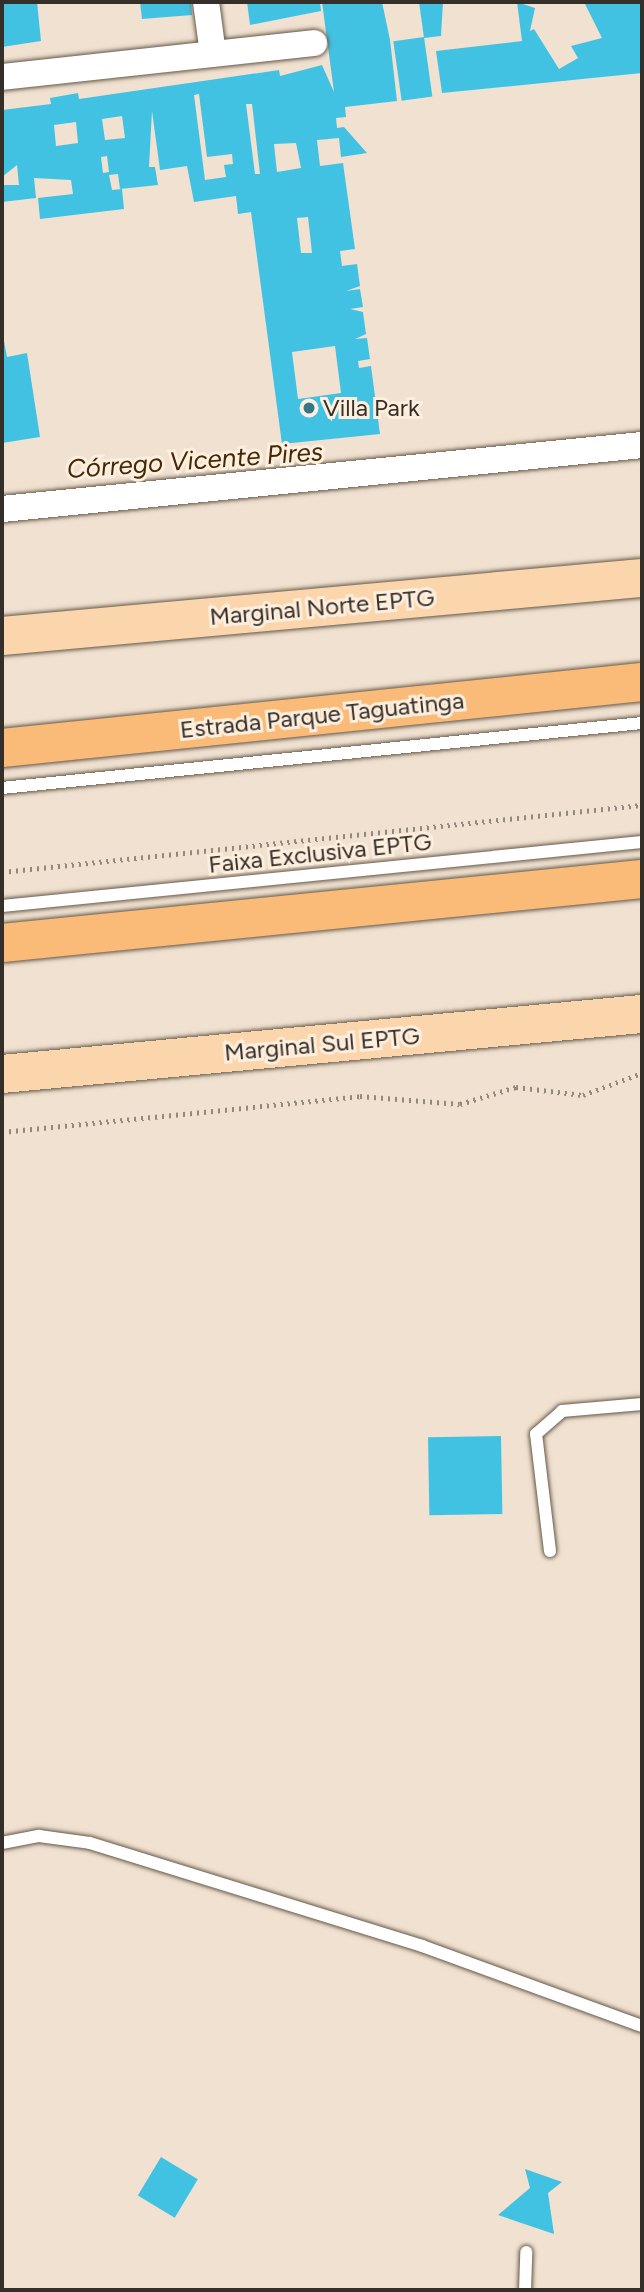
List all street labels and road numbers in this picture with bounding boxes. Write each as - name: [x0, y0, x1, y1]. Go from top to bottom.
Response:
- street label: Marginal Norte EPTG: [208, 583, 436, 631]
- street label: Estrada Parque Taguatinga: [179, 686, 465, 744]
- street label: Faixa Exclusiva EPTG: [207, 827, 433, 879]
- street label: Marginal Sul EPTG: [223, 1021, 421, 1067]

